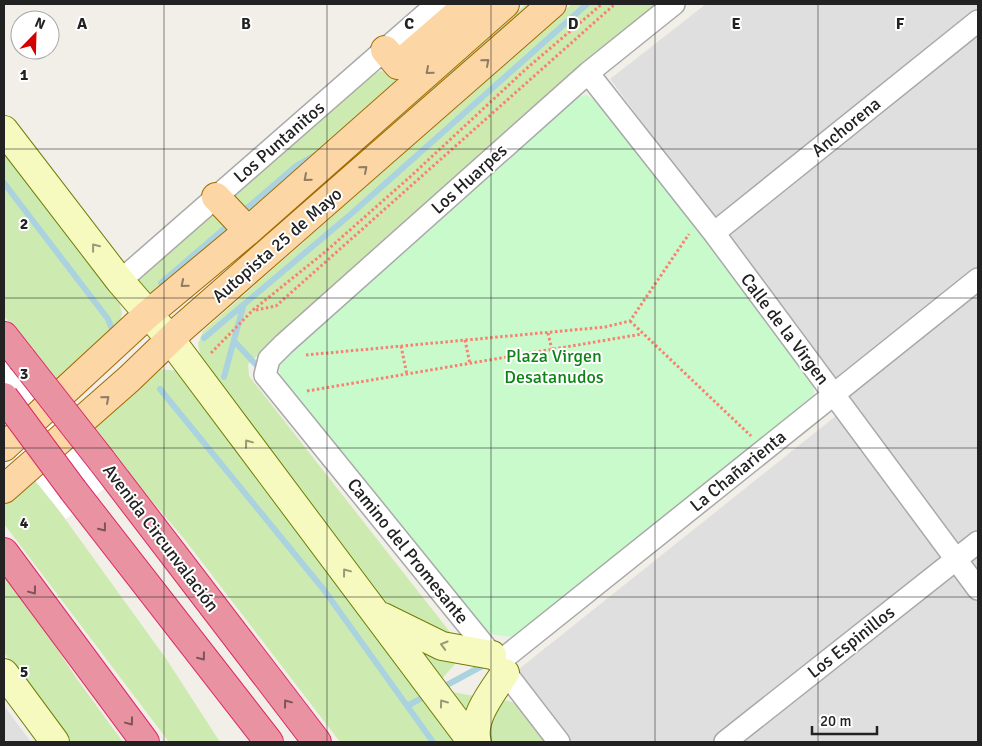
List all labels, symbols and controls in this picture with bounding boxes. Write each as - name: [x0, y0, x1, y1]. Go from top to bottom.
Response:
- north arrow: [10, 10, 60, 60]
- text: N: [32, 14, 48, 33]
- text: A: [77, 14, 88, 34]
- text: B: [241, 14, 251, 34]
- text: C: [404, 14, 414, 34]
- text: D: [568, 14, 579, 34]
- text: E: [731, 14, 741, 34]
- text: F: [896, 14, 905, 34]
- one-way arrow: [481, 58, 490, 67]
- text: 1: [20, 65, 29, 85]
- one-way arrow: [425, 65, 434, 74]
- street label: Anchorena: [807, 92, 885, 162]
- street label: Los Puntanitos: [229, 96, 329, 187]
- street label: Los Huarpes: [427, 139, 511, 219]
- one-way arrow: [358, 166, 367, 174]
- one-way arrow: [304, 173, 313, 182]
- street label: Autopista 25 de Mayo: [208, 183, 346, 307]
- text: 2: [20, 214, 28, 234]
- one-way arrow: [92, 244, 100, 253]
- street label: Calle de la Virgen: [736, 269, 834, 389]
- one-way arrow: [181, 279, 190, 287]
- park label: Plaza Virgen Desatanudos: [504, 345, 604, 388]
- text: 3: [20, 364, 28, 384]
- one-way arrow: [100, 396, 109, 405]
- street label: La Chañarienta: [686, 426, 790, 516]
- one-way arrow: [245, 439, 254, 449]
- street label: Avenida Circunvalación: [98, 460, 224, 616]
- street label: Camino del Promesante: [343, 474, 473, 628]
- text: 4: [20, 513, 29, 533]
- one-way arrow: [97, 522, 106, 532]
- one-way arrow: [343, 568, 352, 578]
- one-way arrow: [27, 585, 36, 595]
- street label: Los Espinillos: [803, 601, 899, 683]
- one-way arrow: [441, 641, 449, 651]
- one-way arrow: [197, 651, 205, 660]
- text: 5: [20, 662, 28, 682]
- one-way arrow: [440, 699, 449, 709]
- one-way arrow: [284, 700, 293, 709]
- scale bar: [812, 704, 877, 736]
- text: 20 m: [820, 712, 851, 730]
- one-way arrow: [124, 716, 133, 726]

